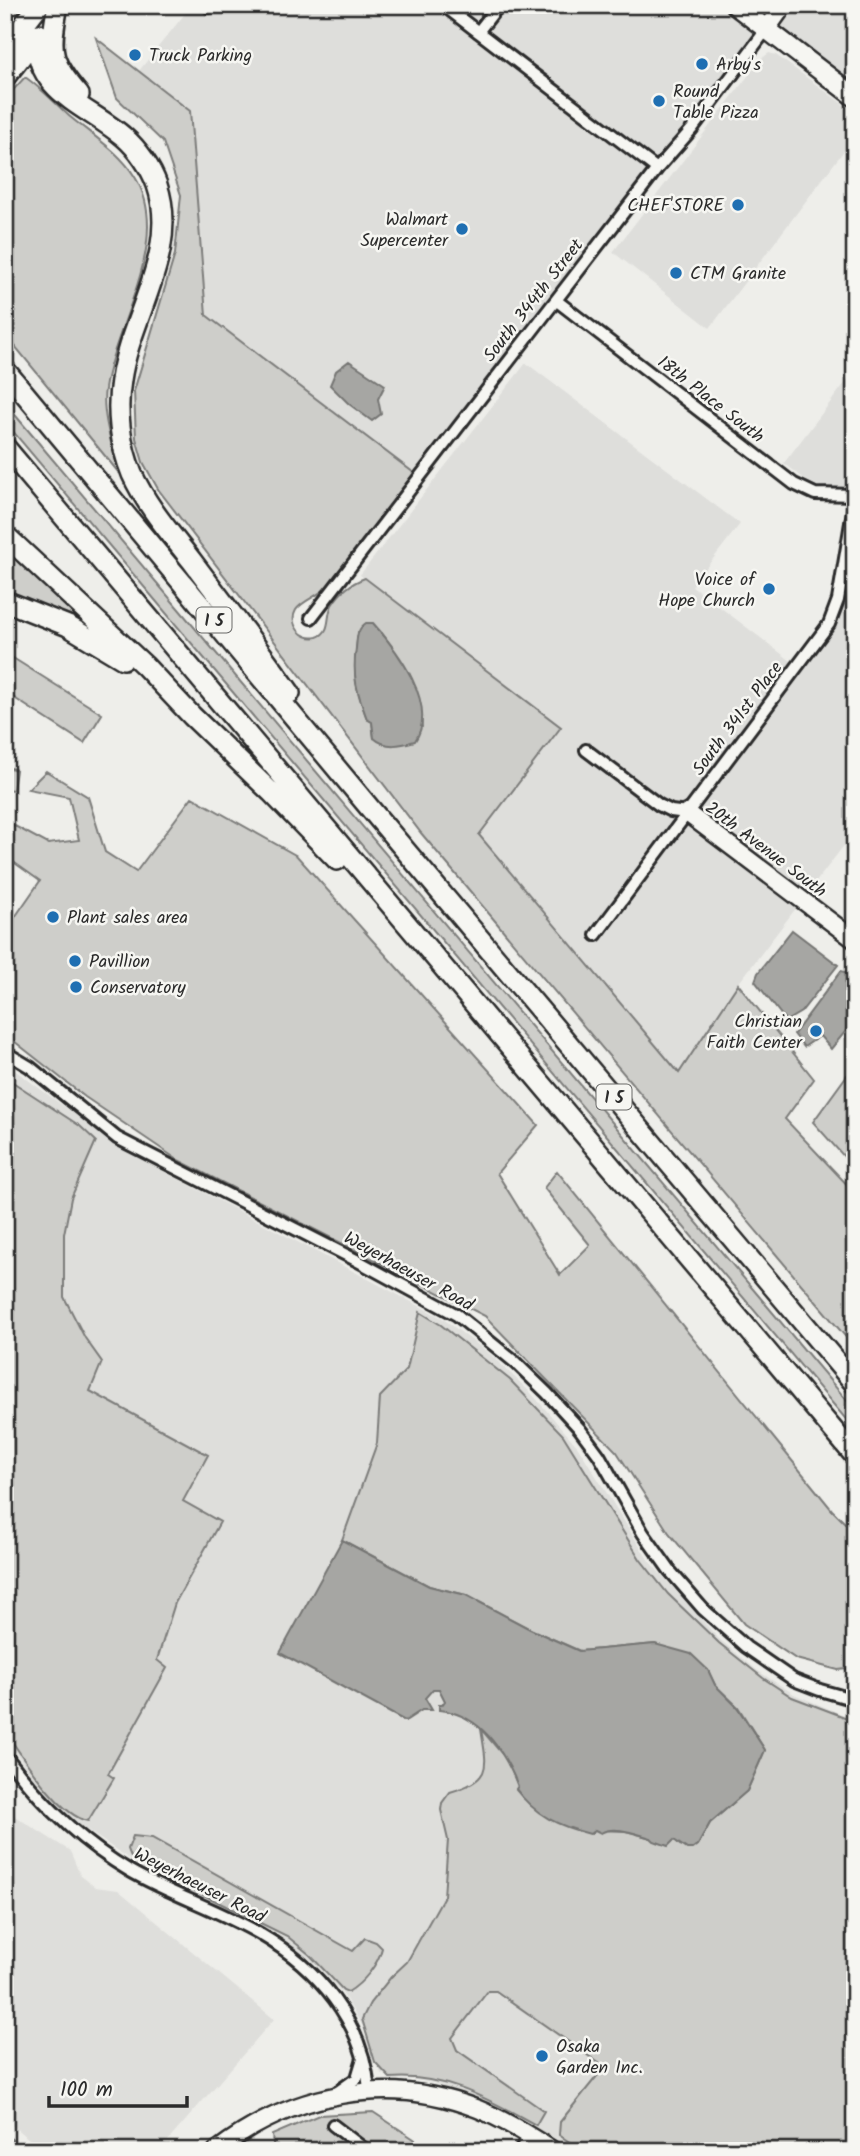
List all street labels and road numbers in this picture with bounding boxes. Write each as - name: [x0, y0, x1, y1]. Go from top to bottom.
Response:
- street label: South 344th Street: [477, 232, 592, 369]
- street label: 18th Place South: [650, 349, 770, 451]
- road number: I 5: [196, 608, 232, 632]
- street label: South 341st Place: [686, 656, 791, 782]
- street label: 20th Avenue South: [698, 795, 832, 906]
- road number: I 5: [596, 1084, 632, 1110]
- street label: Weyerhaeuser Road: [338, 1225, 479, 1321]
- street label: Weyerhaeuser Road: [128, 1841, 271, 1933]

